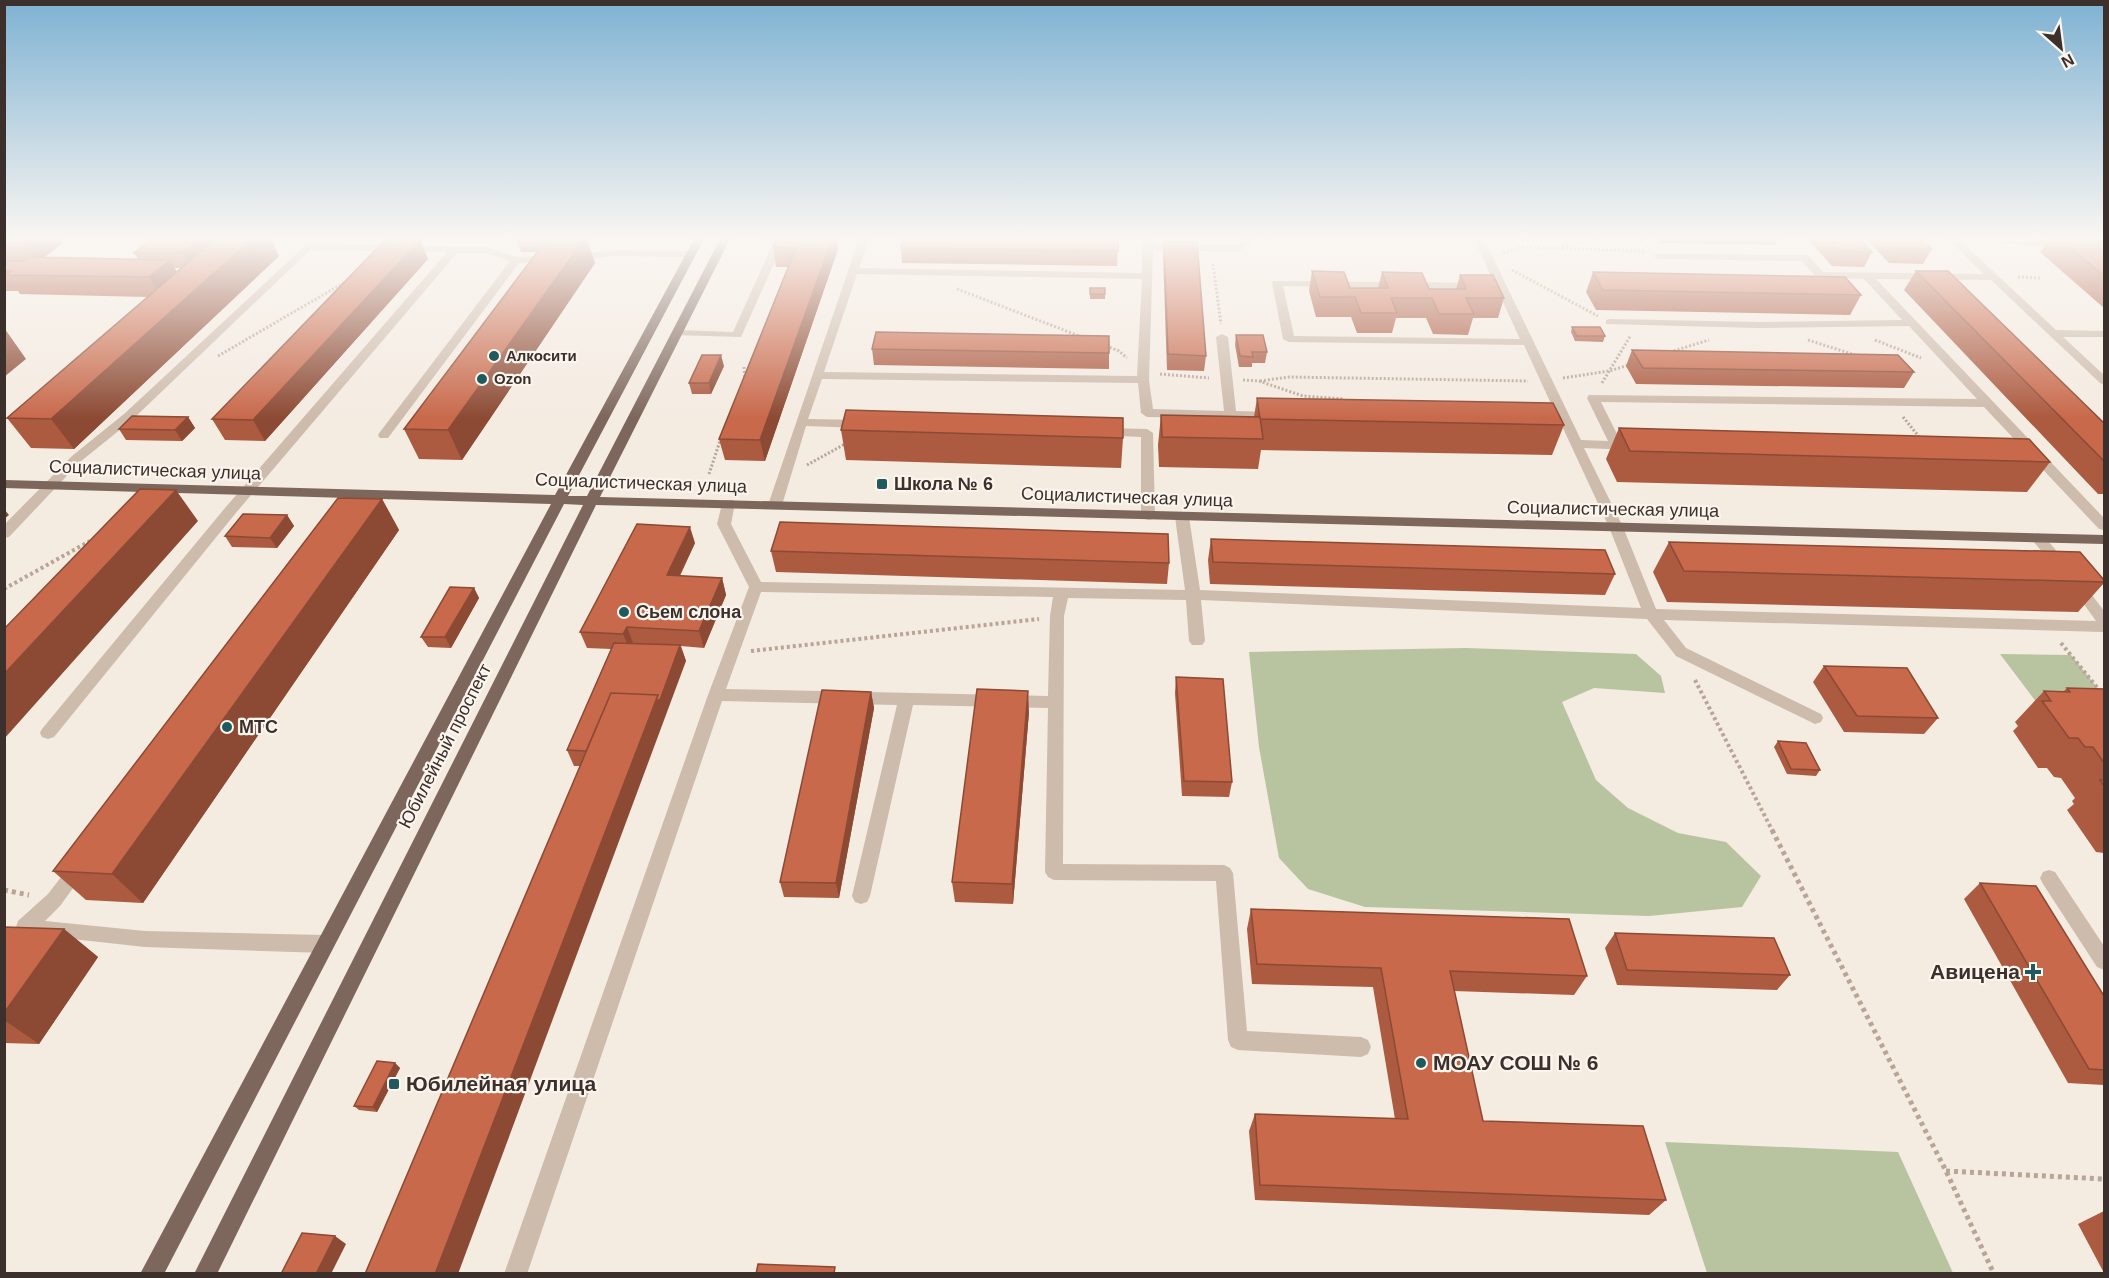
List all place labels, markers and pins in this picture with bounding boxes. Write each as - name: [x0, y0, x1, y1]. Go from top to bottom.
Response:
- place label: Алкосити: [506, 347, 577, 364]
- marker: Алкосити: [487, 349, 501, 363]
- place label: Ozon: [494, 370, 532, 387]
- marker: Ozon: [475, 372, 489, 386]
- place label: Школа № 6: [894, 474, 993, 494]
- marker: Школа № 6: [875, 477, 889, 491]
- place label: Сьем слона: [636, 602, 742, 622]
- marker: Сьем слона: [617, 605, 631, 619]
- place label: МТС: [239, 717, 278, 737]
- marker: МТС: [220, 720, 234, 734]
- place label: Авицена: [1930, 960, 2020, 983]
- marker: Авицена: [2024, 963, 2042, 981]
- place label: МОАУ СОШ № 6: [1433, 1051, 1598, 1074]
- marker: МОАУ СОШ № 6: [1414, 1056, 1428, 1070]
- place label: Юбилейная улица: [406, 1072, 596, 1095]
- marker: Юбилейная улица: [387, 1077, 401, 1091]

